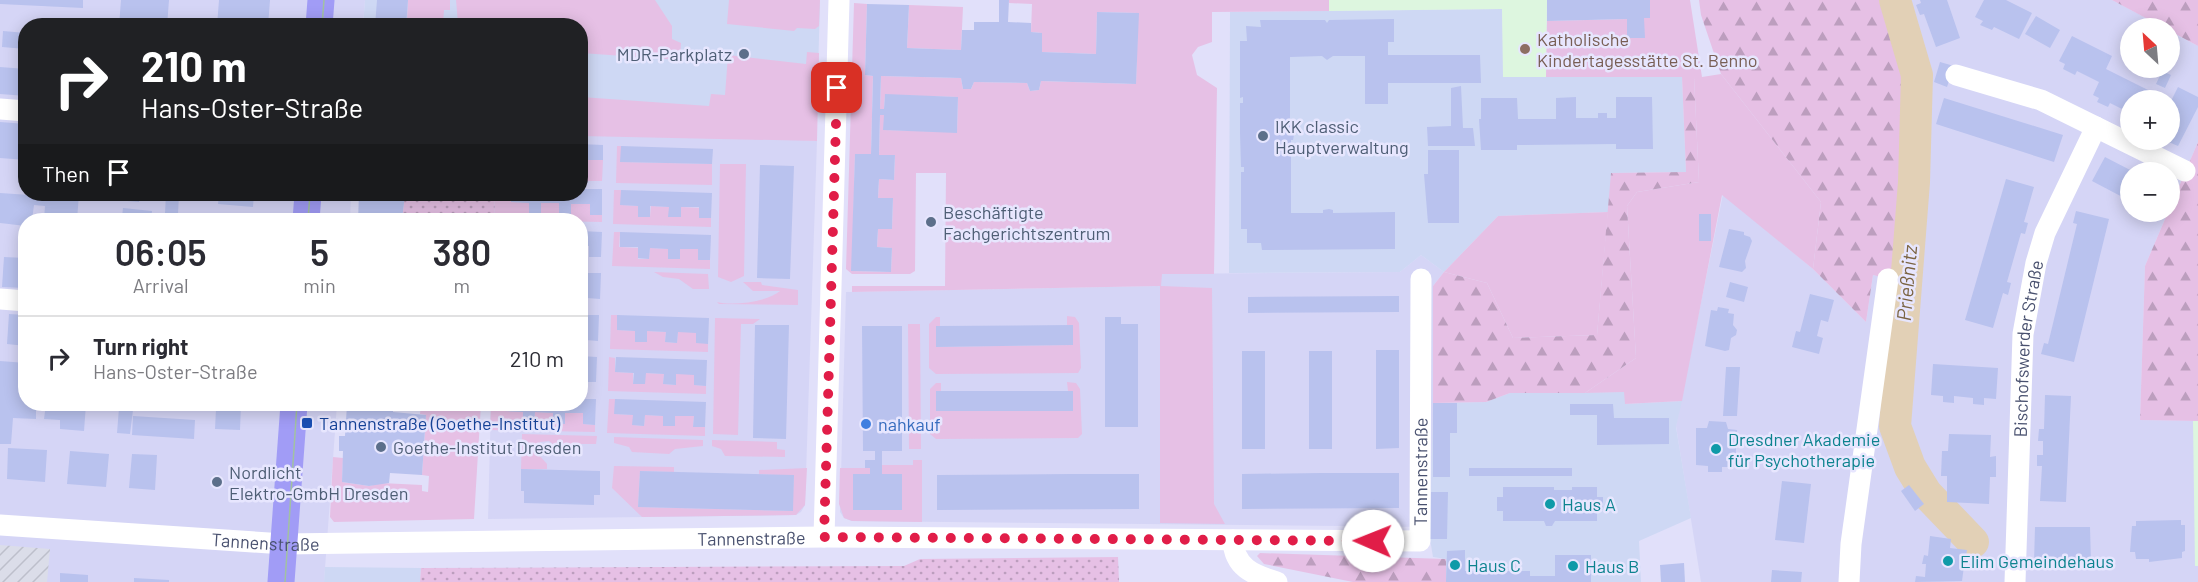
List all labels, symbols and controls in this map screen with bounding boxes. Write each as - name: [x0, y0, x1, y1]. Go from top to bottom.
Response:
- north arrow: [2120, 18, 2180, 78]
- map controls: [2120, 18, 2180, 222]
- place label: Katholische Kindertagesstätte St. Benno: [1537, 28, 1758, 71]
- text: 210 m: [141, 40, 247, 90]
- icon: right: [42, 42, 120, 120]
- marker: Katholische Kindertagesstätte St. Benno: [1518, 42, 1532, 56]
- place label: MDR-Parkplatz: [617, 43, 732, 65]
- marker: MDR-Parkplatz: [737, 47, 751, 61]
- pin: [811, 62, 862, 113]
- icon: arrive: [820, 71, 853, 104]
- button: +: [2120, 90, 2180, 150]
- text: Hans-Oster-Straße: [141, 91, 363, 123]
- place label: IKK classic Hauptverwaltung: [1275, 115, 1409, 158]
- marker: IKK classic Hauptverwaltung: [1256, 129, 1270, 143]
- icon: arrive: [102, 156, 135, 189]
- text: Then: [42, 160, 90, 186]
- button: −: [2120, 162, 2180, 222]
- place label: Beschäftigte Fachgerichtszentrum: [943, 201, 1111, 244]
- marker: Beschäftigte Fachgerichtszentrum: [924, 215, 938, 229]
- text: 06:05: [115, 230, 207, 273]
- text: 5: [310, 230, 329, 273]
- text: 380: [432, 230, 491, 273]
- water label: Prießnitz: [1891, 244, 1921, 322]
- street label: Bischofswerder Straße: [2009, 258, 2047, 438]
- text: Arrival: [133, 273, 189, 297]
- text: min: [303, 273, 336, 297]
- text: m: [454, 273, 470, 297]
- text: Turn right: [93, 333, 188, 359]
- icon: right: [42, 342, 75, 375]
- text: 210 m: [510, 345, 564, 371]
- text: Hans-Oster-Straße: [93, 359, 258, 383]
- place label: Tannenstraße (Goethe-Institut): [319, 412, 561, 434]
- place label: nahkauf: [878, 413, 941, 435]
- marker: Tannenstraße (Goethe-Institut): [300, 416, 314, 430]
- marker: nahkauf: [859, 417, 873, 431]
- street label: Tannenstraße: [1409, 417, 1431, 526]
- place label: Dresdner Akademie für Psychotherapie: [1728, 428, 1880, 471]
- place label: Goethe-Institut Dresden: [393, 436, 581, 458]
- marker: Goethe-Institut Dresden: [374, 440, 388, 454]
- marker: Dresdner Akademie für Psychotherapie: [1709, 442, 1723, 456]
- place label: Nordlicht Elektro-GmbH Dresden: [229, 461, 408, 504]
- marker: Nordlicht Elektro-GmbH Dresden: [210, 475, 224, 489]
- place label: Haus A: [1562, 493, 1616, 515]
- marker: Haus A: [1543, 497, 1557, 511]
- position arrow: [1341, 509, 1405, 573]
- street label: Tannenstraße: [697, 526, 806, 550]
- street label: Tannenstraße: [211, 528, 320, 555]
- place label: Elim Gemeindehaus: [1960, 550, 2114, 572]
- place label: Haus C: [1467, 554, 1521, 576]
- marker: Elim Gemeindehaus: [1941, 554, 1955, 568]
- place label: Haus B: [1585, 555, 1639, 577]
- marker: Haus C: [1448, 558, 1462, 572]
- marker: Haus B: [1566, 559, 1580, 573]

